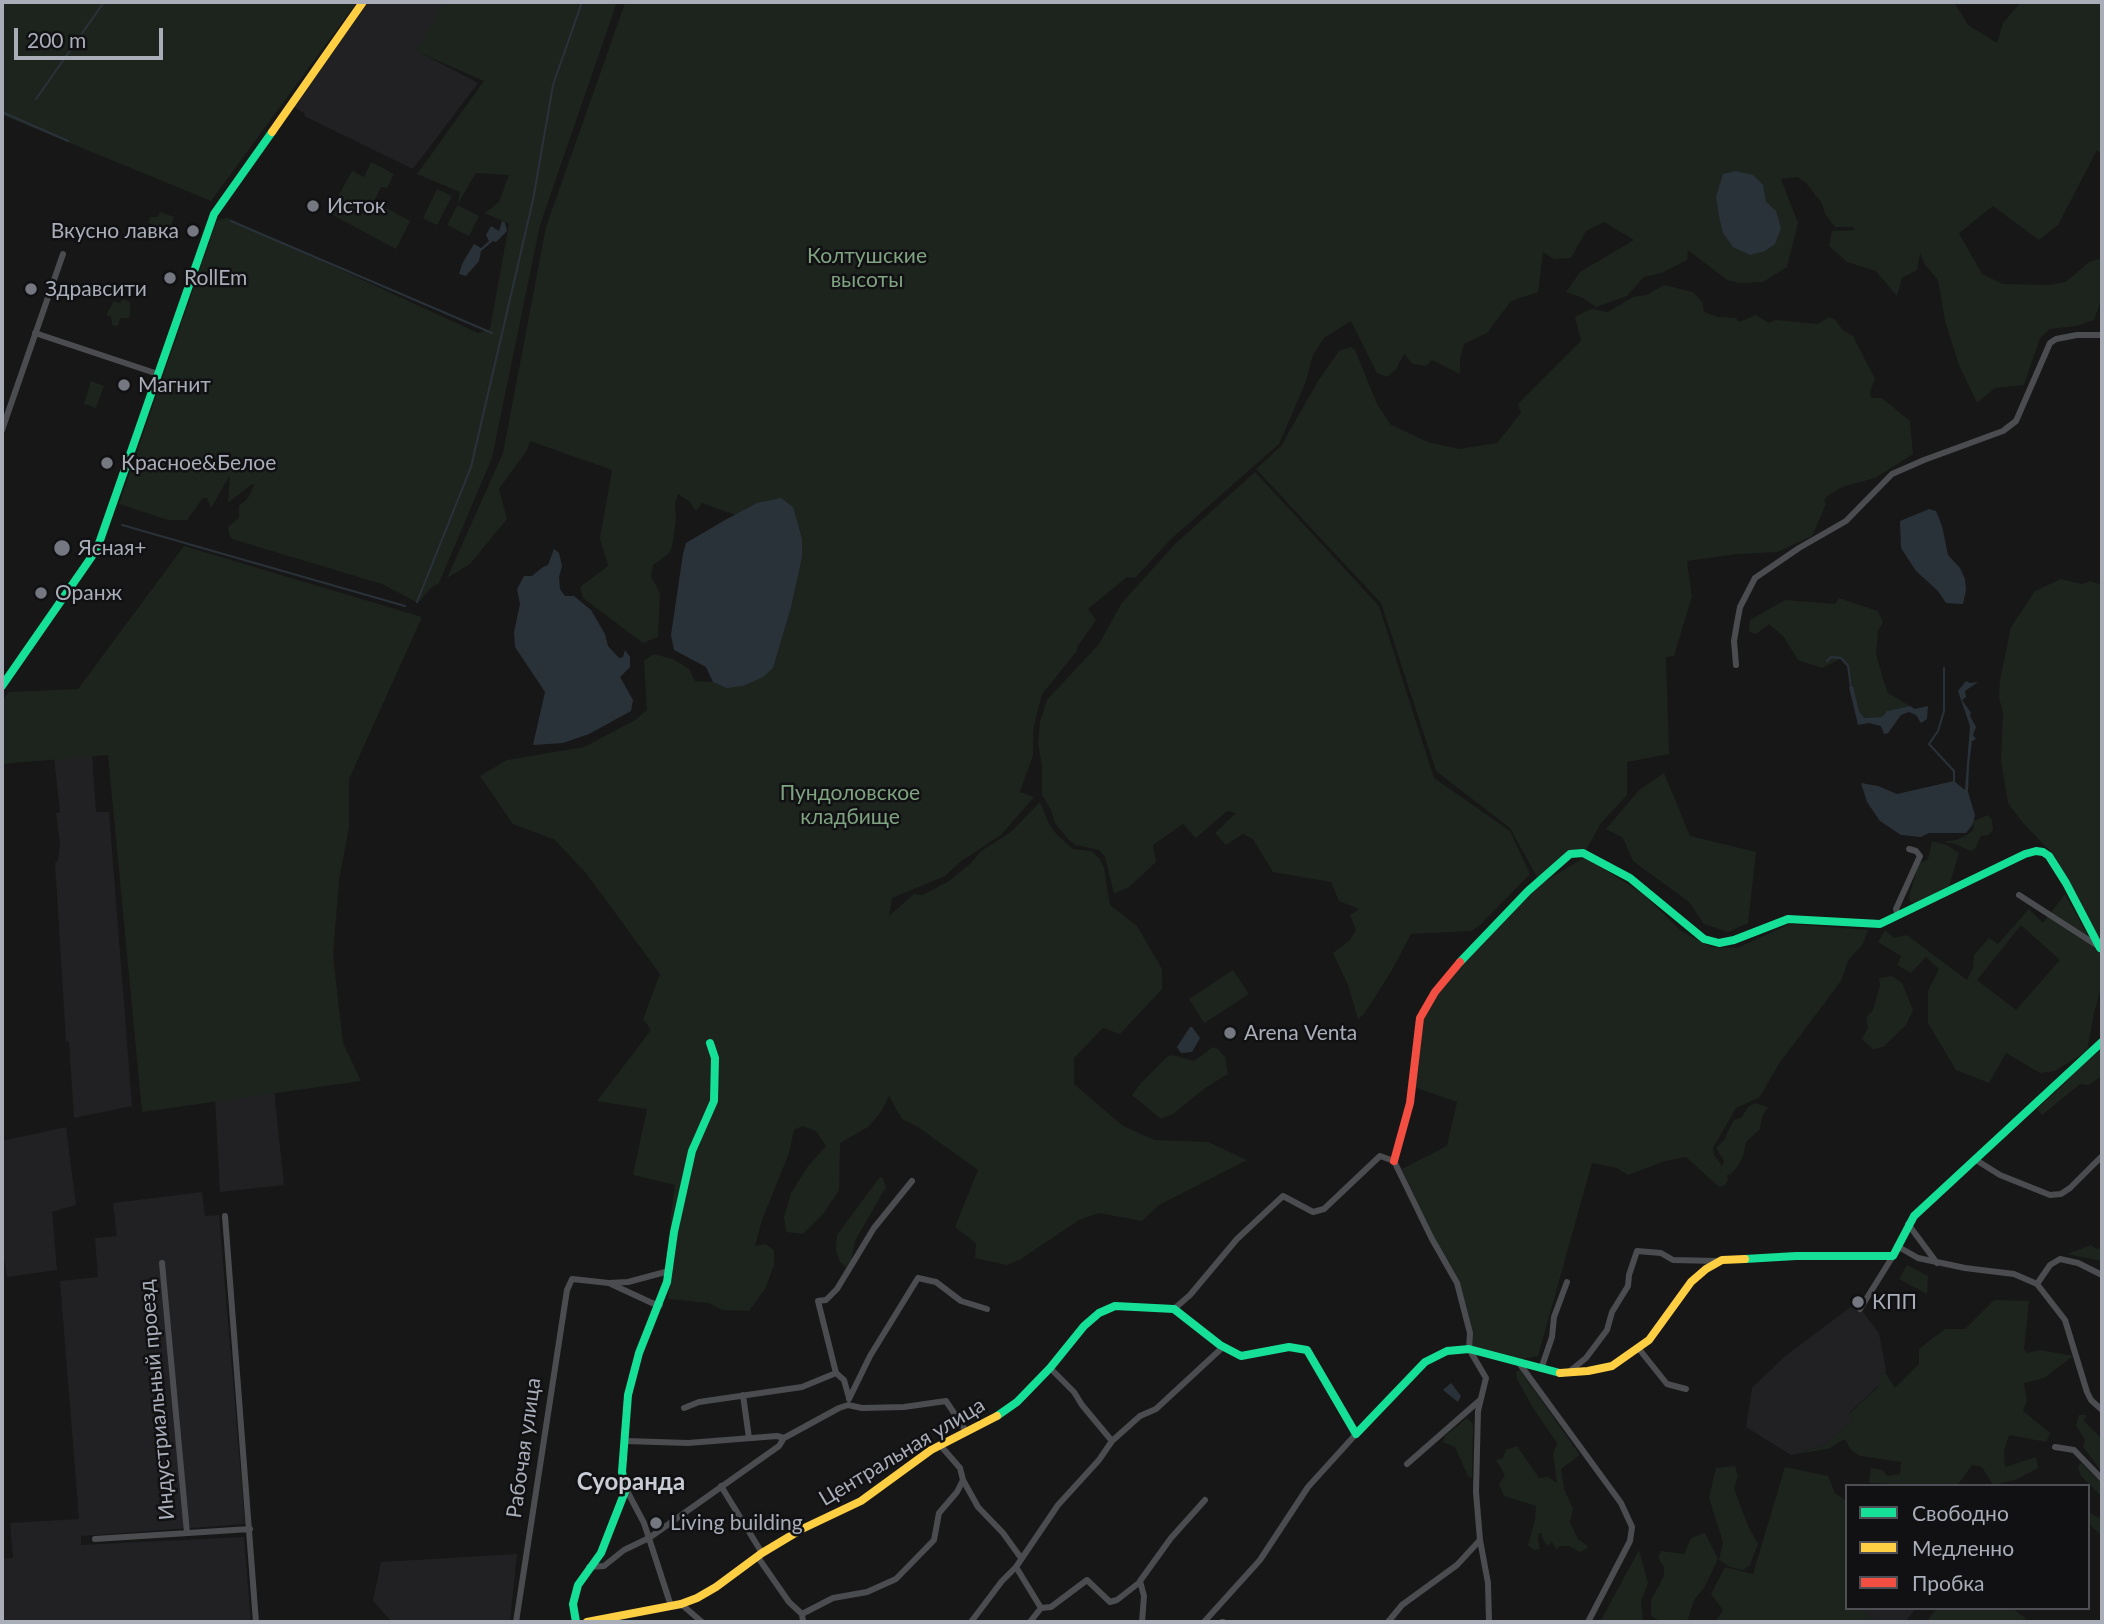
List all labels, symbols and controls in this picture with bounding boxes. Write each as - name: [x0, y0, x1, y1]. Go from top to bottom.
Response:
- scale bar: [18, 14, 166, 58]
- text: 200 m: [27, 27, 86, 52]
- place label: Исток: [327, 193, 386, 219]
- marker: Исток: [305, 198, 321, 214]
- place label: Вкусно лавка: [51, 218, 179, 244]
- marker: Вкусно лавка: [185, 223, 201, 239]
- park label: Колтушские высоты: [807, 243, 927, 293]
- place label: RollEm: [184, 265, 247, 291]
- marker: RollEm: [162, 270, 178, 286]
- place label: Здравсити: [45, 276, 147, 302]
- marker: Здравсити: [23, 281, 39, 297]
- place label: Магнит: [138, 372, 211, 398]
- marker: Магнит: [116, 377, 132, 393]
- place label: Красное&Белое: [121, 450, 276, 476]
- marker: Красное&Белое: [99, 455, 115, 471]
- place label: Ясная+: [78, 535, 146, 561]
- marker: Ясная+: [52, 538, 72, 558]
- place label: Оранж: [55, 580, 122, 606]
- marker: Оранж: [33, 585, 49, 601]
- park label: Пундоловское кладбище: [780, 780, 920, 830]
- place label: Arena Venta: [1244, 1020, 1357, 1046]
- marker: Arena Venta: [1222, 1025, 1238, 1041]
- street label: Индустриальный проезд: [134, 1279, 180, 1521]
- place label: КПП: [1872, 1289, 1917, 1315]
- marker: КПП: [1850, 1294, 1866, 1310]
- street label: Рабочая улица: [502, 1376, 546, 1520]
- street label: Центральная улица: [814, 1392, 990, 1512]
- district label: Суоранда: [577, 1468, 685, 1496]
- legend: [1845, 1484, 2090, 1610]
- text: Свободно: [1912, 1500, 2009, 1525]
- place label: Living building: [670, 1510, 803, 1536]
- marker: Living building: [648, 1515, 664, 1531]
- text: Медленно: [1912, 1535, 2014, 1560]
- text: Пробка: [1912, 1570, 1985, 1595]

